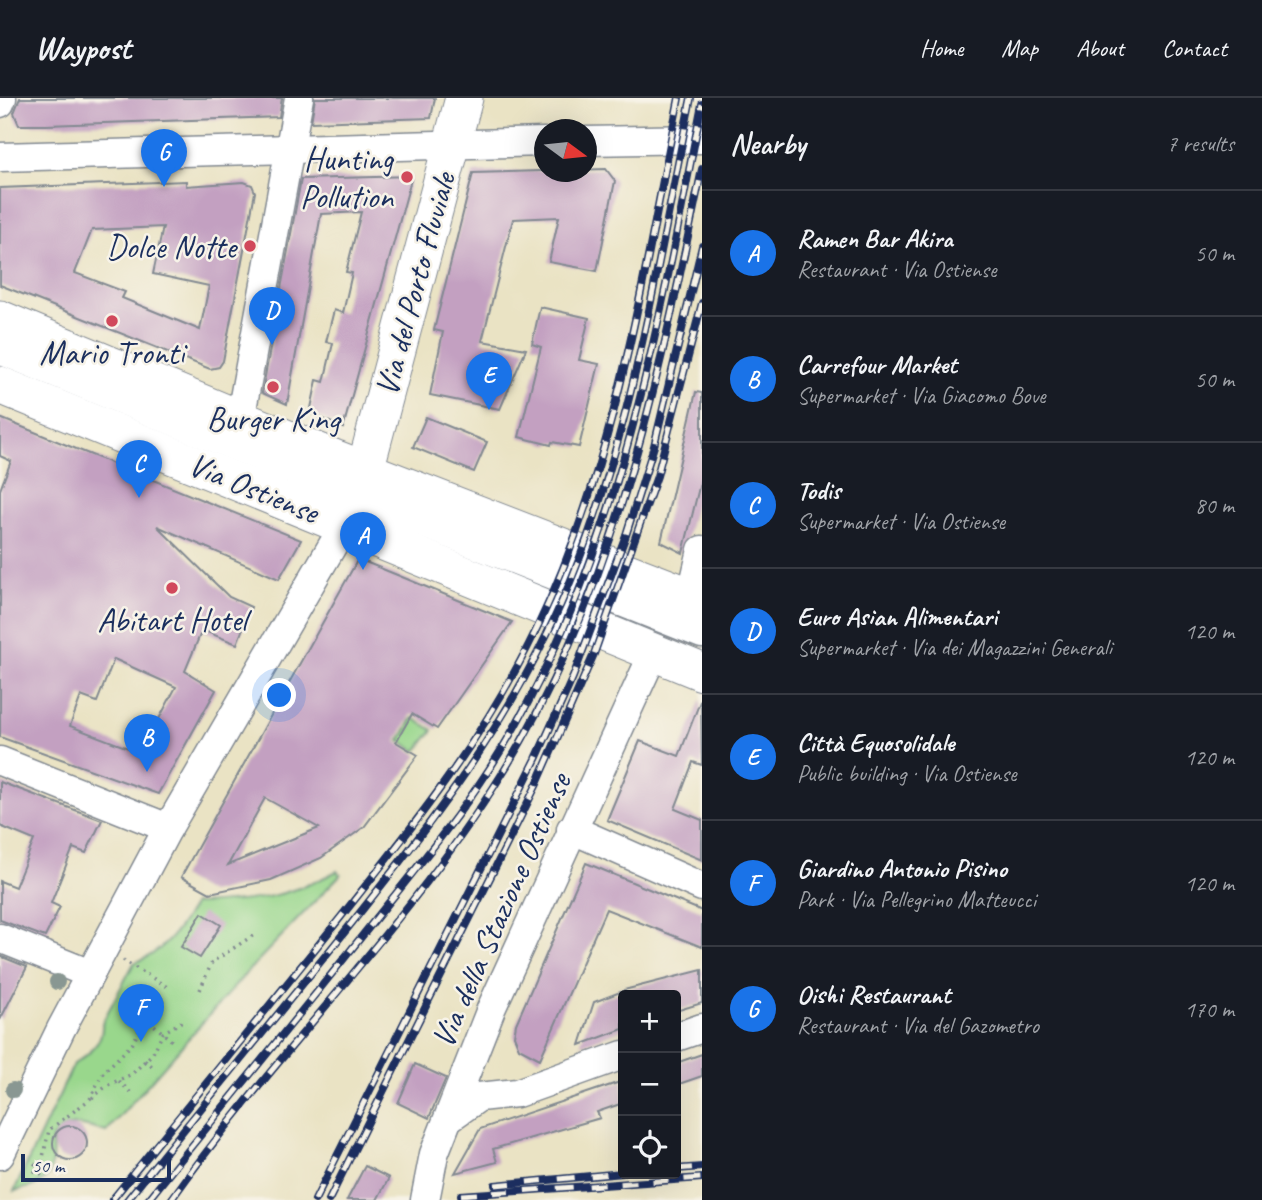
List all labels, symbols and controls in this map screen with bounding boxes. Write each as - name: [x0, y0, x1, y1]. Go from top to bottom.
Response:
- text: Waypost: [35, 27, 131, 69]
- text: Home: [920, 33, 963, 63]
- text: Map: [1001, 33, 1038, 63]
- text: About: [1076, 33, 1124, 63]
- text: Contact: [1162, 33, 1227, 63]
- north arrow: [534, 119, 597, 182]
- text: Nearby: [730, 125, 806, 163]
- pin: G: [141, 129, 187, 187]
- text: 7 results: [1167, 129, 1234, 158]
- place label: Hunting Pollution: [300, 138, 394, 218]
- street label: Via del Porto Fluviale: [365, 166, 465, 400]
- marker: Hunting Pollution: [399, 169, 415, 185]
- text: Ramen Bar Akira: [797, 222, 953, 255]
- place label: Dolce Notte: [106, 226, 238, 268]
- marker: Dolce Notte: [242, 238, 258, 254]
- text: A: [747, 239, 759, 268]
- text: 50 m: [1195, 239, 1234, 268]
- text: Restaurant · Via Ostiense: [797, 255, 996, 284]
- pin: D: [249, 287, 295, 345]
- marker: Mario Tronti: [104, 313, 120, 329]
- place label: Mario Tronti: [40, 332, 188, 374]
- text: Carrefour Market: [797, 348, 957, 381]
- pin: E: [466, 352, 512, 410]
- text: B: [747, 365, 759, 394]
- text: 50 m: [1195, 365, 1234, 394]
- marker: Burger King: [265, 379, 281, 395]
- text: Supermarket · Via Giacomo Bove: [797, 381, 1046, 410]
- place label: Burger King: [207, 398, 342, 440]
- pin: C: [116, 440, 162, 498]
- street label: Via Ostiense: [183, 443, 327, 534]
- text: Todis: [797, 474, 841, 507]
- text: C: [748, 491, 758, 520]
- text: 80 m: [1195, 491, 1234, 520]
- text: Supermarket · Via Ostiense: [797, 507, 1005, 536]
- pin: A: [340, 512, 386, 570]
- marker: Abitart Hotel: [164, 580, 180, 596]
- place label: Abitart Hotel: [97, 599, 252, 641]
- text: Euro Asian Alimentari: [797, 600, 997, 633]
- text: D: [746, 617, 760, 646]
- text: 120 m: [1185, 617, 1234, 646]
- text: Supermarket · Via dei Magazzini Generali: [797, 633, 1112, 662]
- your location: [262, 678, 296, 712]
- pin: B: [124, 714, 170, 772]
- text: Città Equosolidale: [797, 726, 954, 759]
- text: E: [747, 743, 759, 772]
- text: 120 m: [1185, 743, 1234, 772]
- text: Public building · Via Ostiense: [797, 759, 1017, 788]
- street label: Via della Stazione Ostiense: [422, 765, 581, 1054]
- text: Giardino Antonio Pisino: [797, 852, 1007, 885]
- text: F: [748, 869, 758, 898]
- text: 120 m: [1185, 869, 1234, 898]
- text: Park · Via Pellegrino Matteucci: [797, 885, 1036, 914]
- text: Oishi Restaurant: [797, 978, 951, 1011]
- pin: F: [118, 984, 164, 1042]
- map controls: [618, 990, 681, 1179]
- button: +: [618, 990, 681, 1053]
- text: G: [747, 995, 759, 1024]
- text: 170 m: [1185, 995, 1234, 1024]
- text: Restaurant · Via del Gazometro: [797, 1011, 1039, 1040]
- button: −: [618, 1053, 681, 1116]
- button: locate: [618, 1116, 681, 1179]
- scale bar: [21, 1151, 172, 1183]
- text: 50 m: [32, 1154, 64, 1178]

